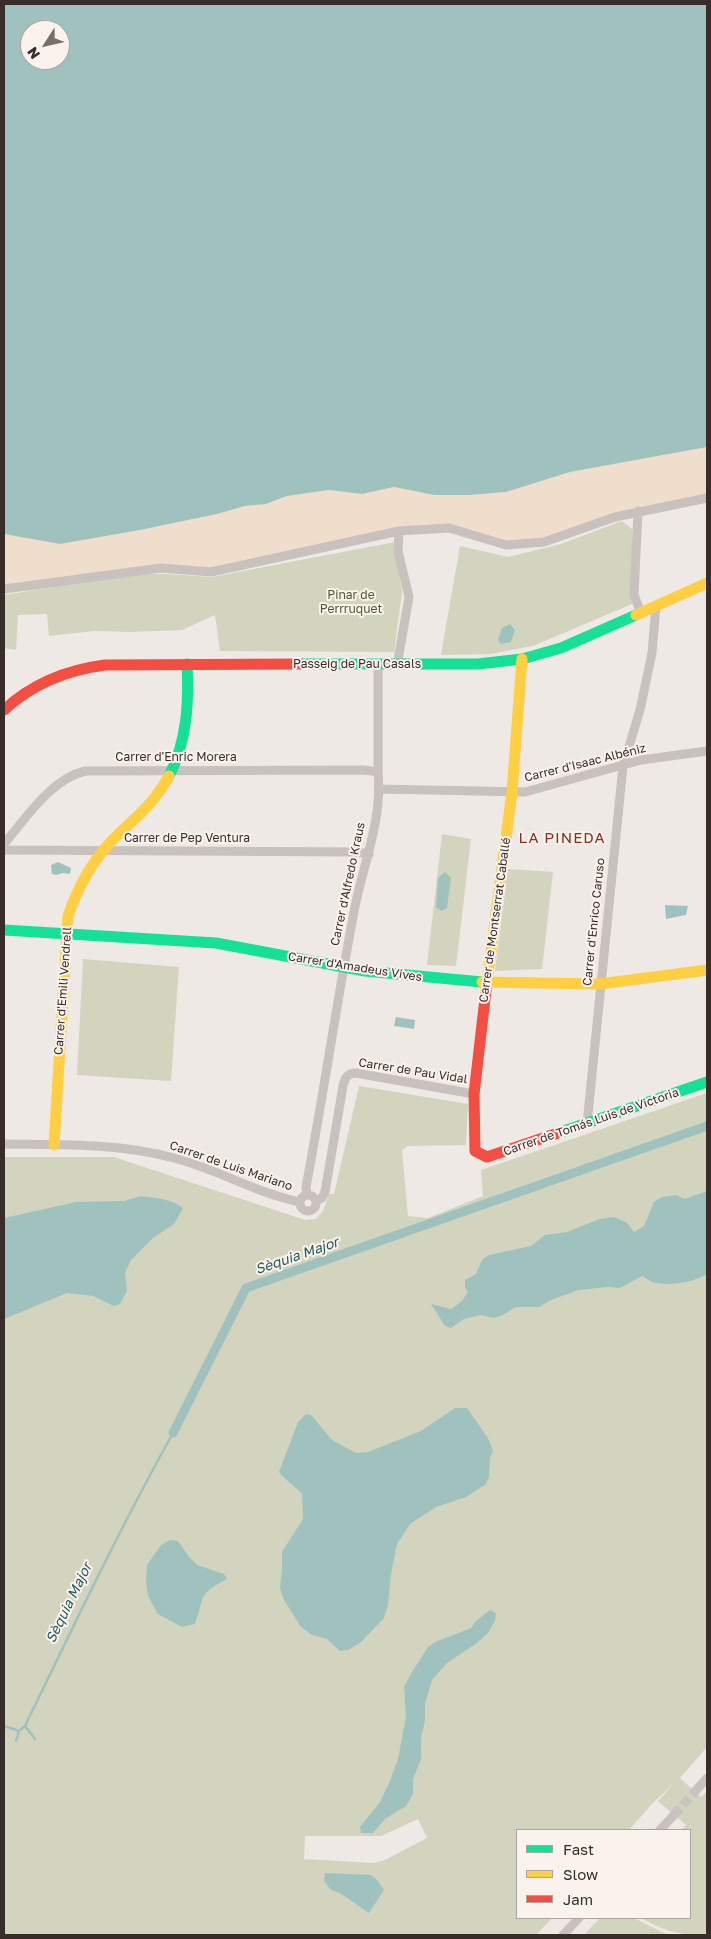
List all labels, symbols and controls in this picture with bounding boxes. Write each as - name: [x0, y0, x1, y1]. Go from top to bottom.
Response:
- north arrow: [20, 20, 70, 70]
- text: N: [23, 44, 43, 63]
- park label: Pinar de Perrruquet: [320, 588, 382, 616]
- street label: Passeig de Pau Casals: [293, 657, 421, 671]
- street label: Carrer d'Isaac Albéniz: [523, 741, 647, 785]
- street label: Carrer d'Enric Morera: [115, 750, 237, 764]
- street label: Carrer d'Alfredo Kraus: [328, 821, 368, 947]
- district label: LA PINEDA: [517, 829, 607, 847]
- street label: Carrer de Pep Ventura: [124, 831, 250, 845]
- street label: Carrer de Montserrat Caballé: [476, 837, 514, 1003]
- street label: Carrer d'Enrico Caruso: [580, 857, 608, 987]
- street label: Carrer d'Emili Vendrell: [51, 927, 75, 1055]
- street label: Carrer d'Amadeus Vives: [287, 949, 423, 985]
- street label: Carrer de Pau Vidal: [357, 1055, 469, 1087]
- street label: Carrer de Tomás Luis de Victoria: [501, 1085, 681, 1159]
- street label: Carrer de Luis Mariano: [168, 1138, 294, 1194]
- water label: Sèquia Major: [253, 1234, 341, 1278]
- water label: Sèquia Major: [42, 1560, 96, 1646]
- legend: [516, 1829, 691, 1919]
- text: Fast: [563, 1840, 594, 1858]
- text: Slow: [563, 1865, 598, 1883]
- text: Jam: [563, 1890, 593, 1908]

